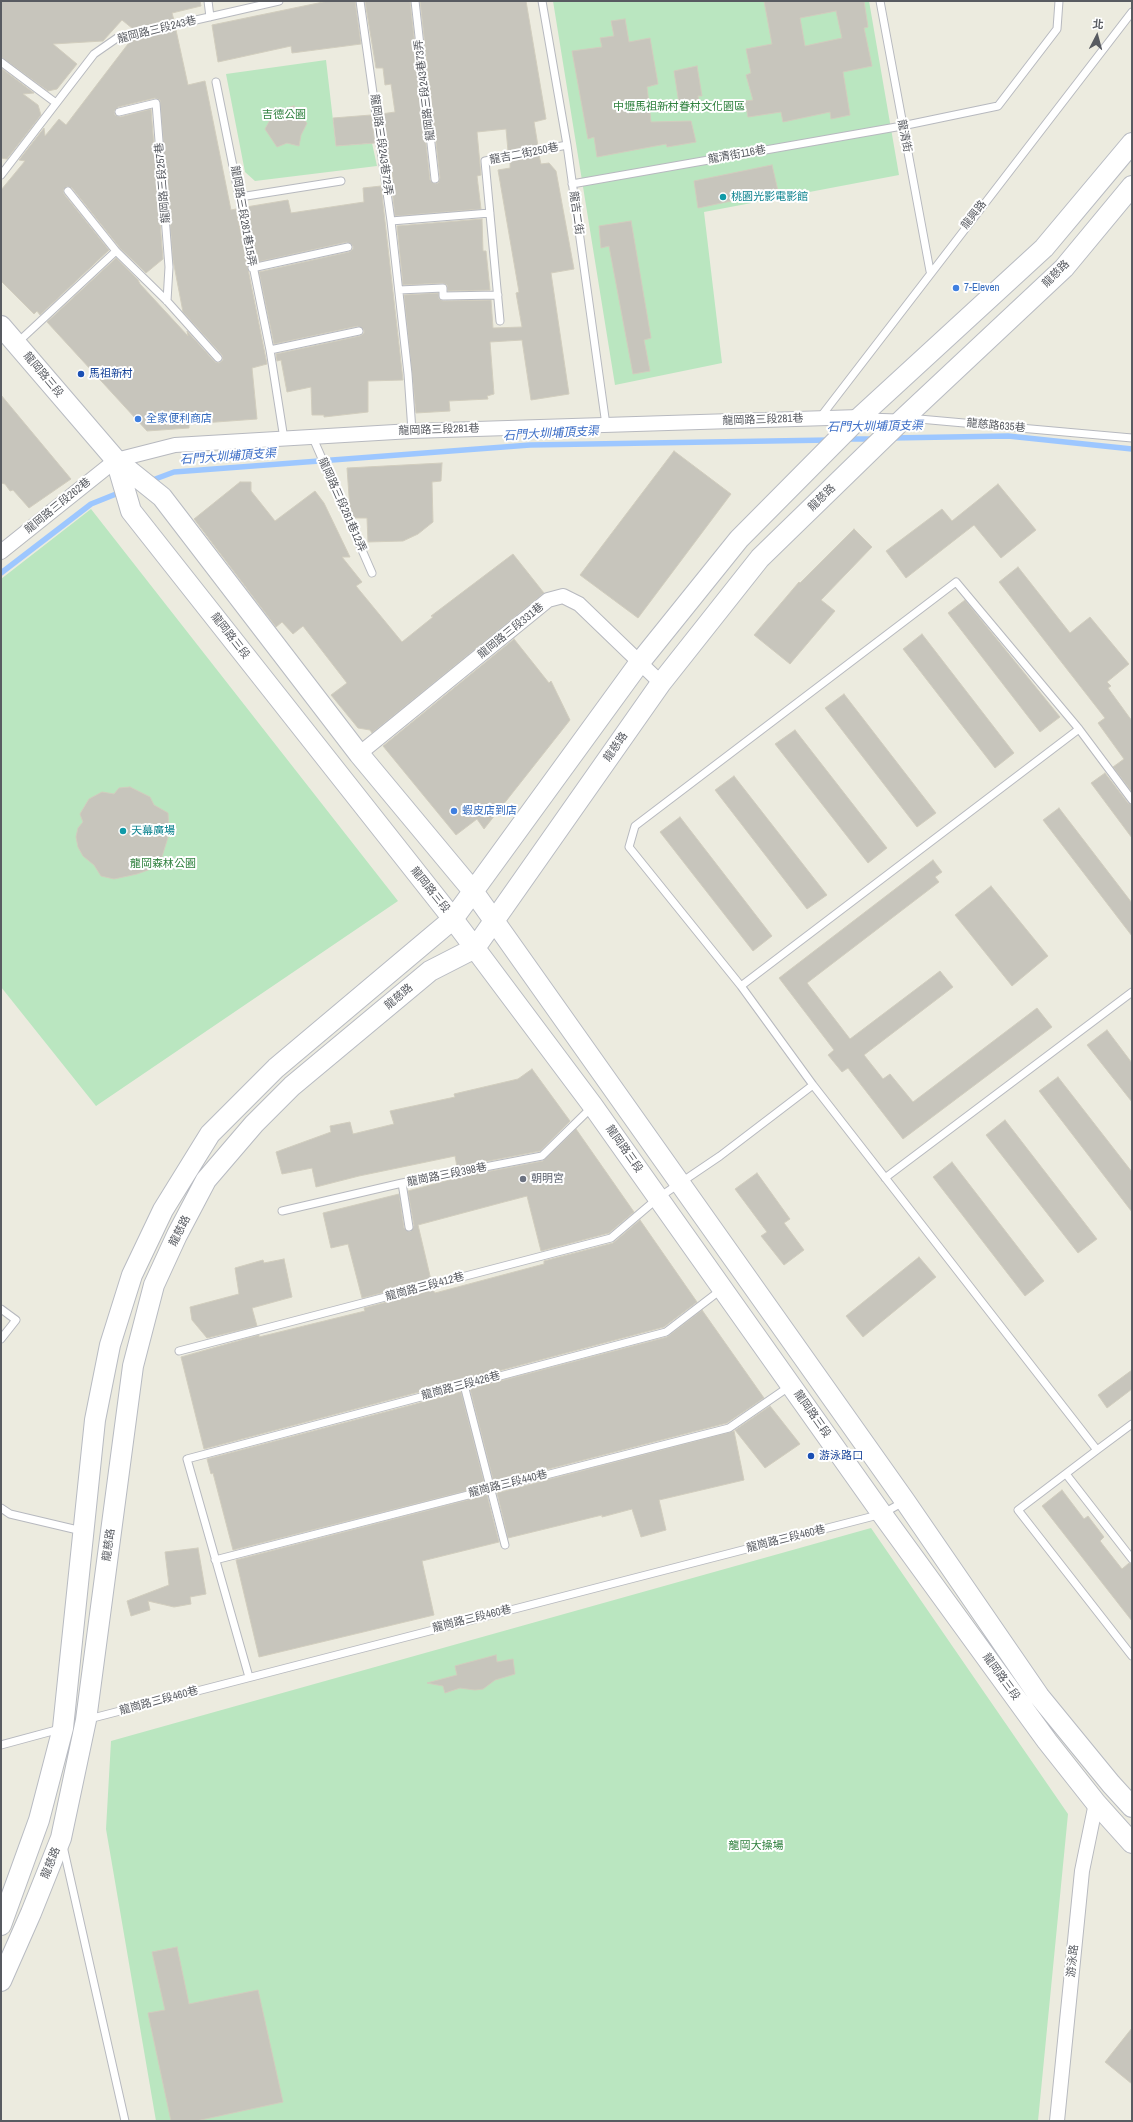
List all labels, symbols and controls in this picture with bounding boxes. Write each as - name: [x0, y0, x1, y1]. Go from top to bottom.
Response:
- street label: 龍岡路三段243巷: [116, 14, 198, 46]
- north arrow: [1077, 16, 1117, 56]
- text: 北: [1092, 17, 1104, 32]
- street label: 龍岡路三段243巷73弄: [412, 39, 438, 141]
- street label: 龍岡路三段243巷72弄: [367, 94, 395, 196]
- park label: 中壢馬祖新村眷村文化園區: [613, 100, 745, 114]
- park label: 吉德公園: [262, 108, 306, 122]
- street label: 龍清街: [894, 119, 914, 153]
- street label: 龍吉二街250巷: [488, 141, 560, 167]
- street label: 龍岡路三段257巷: [153, 142, 173, 224]
- street label: 龍清街116巷: [707, 143, 767, 167]
- street label: 龍岡路三段281巷15弄: [228, 165, 258, 267]
- street label: 龍吉二街: [566, 190, 586, 236]
- place label: 桃園光影電影館: [731, 190, 808, 204]
- marker: 桃園光影電影館: [718, 192, 728, 202]
- street label: 龍興路: [959, 198, 989, 232]
- street label: 龍慈路: [1040, 258, 1072, 290]
- place label: 7-Eleven: [964, 281, 1000, 295]
- marker: 7-Eleven: [951, 283, 961, 293]
- street label: 龍岡路三段: [20, 350, 66, 400]
- place label: 馬祖新村: [89, 367, 133, 381]
- marker: 馬祖新村: [76, 369, 86, 379]
- place label: 全家便利商店: [146, 412, 212, 426]
- street label: 龍岡路三段281巷: [722, 412, 804, 428]
- marker: 全家便利商店: [133, 414, 143, 424]
- street label: 龍慈路635巷: [966, 417, 1026, 435]
- water label: 石門大圳埔頂支渠: [827, 419, 923, 435]
- street label: 龍岡路三段281巷: [398, 422, 480, 438]
- water label: 石門大圳埔頂支渠: [503, 424, 599, 444]
- water label: 石門大圳埔頂支渠: [180, 446, 276, 468]
- street label: 龍岡路三段281巷12弄: [315, 456, 369, 554]
- street label: 龍岡路三段262巷: [22, 475, 94, 537]
- street label: 龍慈路: [806, 482, 838, 514]
- street label: 龍岡路三段331巷: [475, 600, 547, 662]
- street label: 龍岡路三段: [208, 610, 252, 662]
- street label: 龍慈路: [601, 730, 631, 764]
- place label: 蝦皮店到店: [462, 804, 517, 818]
- marker: 蝦皮店到店: [449, 806, 459, 816]
- place label: 天幕廣場: [131, 824, 175, 838]
- marker: 天幕廣場: [118, 826, 128, 836]
- park label: 龍岡森林公園: [130, 857, 196, 871]
- street label: 龍岡路三段: [408, 864, 452, 916]
- street label: 龍慈路: [382, 981, 416, 1013]
- street label: 龍岡路三段: [603, 1123, 645, 1175]
- street label: 龍崗路三段398巷: [406, 1161, 488, 1189]
- place label: 朝明宮: [531, 1172, 564, 1186]
- marker: 朝明宮: [518, 1174, 528, 1184]
- street label: 龍慈路: [167, 1213, 193, 1249]
- street label: 龍崗路三段412巷: [384, 1270, 466, 1304]
- street label: 龍崗路三段426巷: [420, 1369, 502, 1403]
- street label: 龍岡路三段: [791, 1388, 833, 1440]
- place label: 游泳路口: [819, 1449, 863, 1463]
- marker: 游泳路口: [806, 1451, 816, 1461]
- street label: 龍崗路三段440巷: [467, 1468, 549, 1500]
- street label: 龍崗路三段460巷: [745, 1523, 827, 1555]
- street label: 龍慈路: [100, 1528, 118, 1562]
- street label: 龍崗路三段460巷: [431, 1603, 513, 1635]
- street label: 龍岡路三段: [979, 1651, 1023, 1703]
- street label: 龍崗路三段460巷: [118, 1684, 200, 1718]
- park label: 龍岡大操場: [729, 1839, 783, 1853]
- street label: 龍慈路: [39, 1845, 63, 1881]
- street label: 游泳路: [1065, 1944, 1081, 1978]

